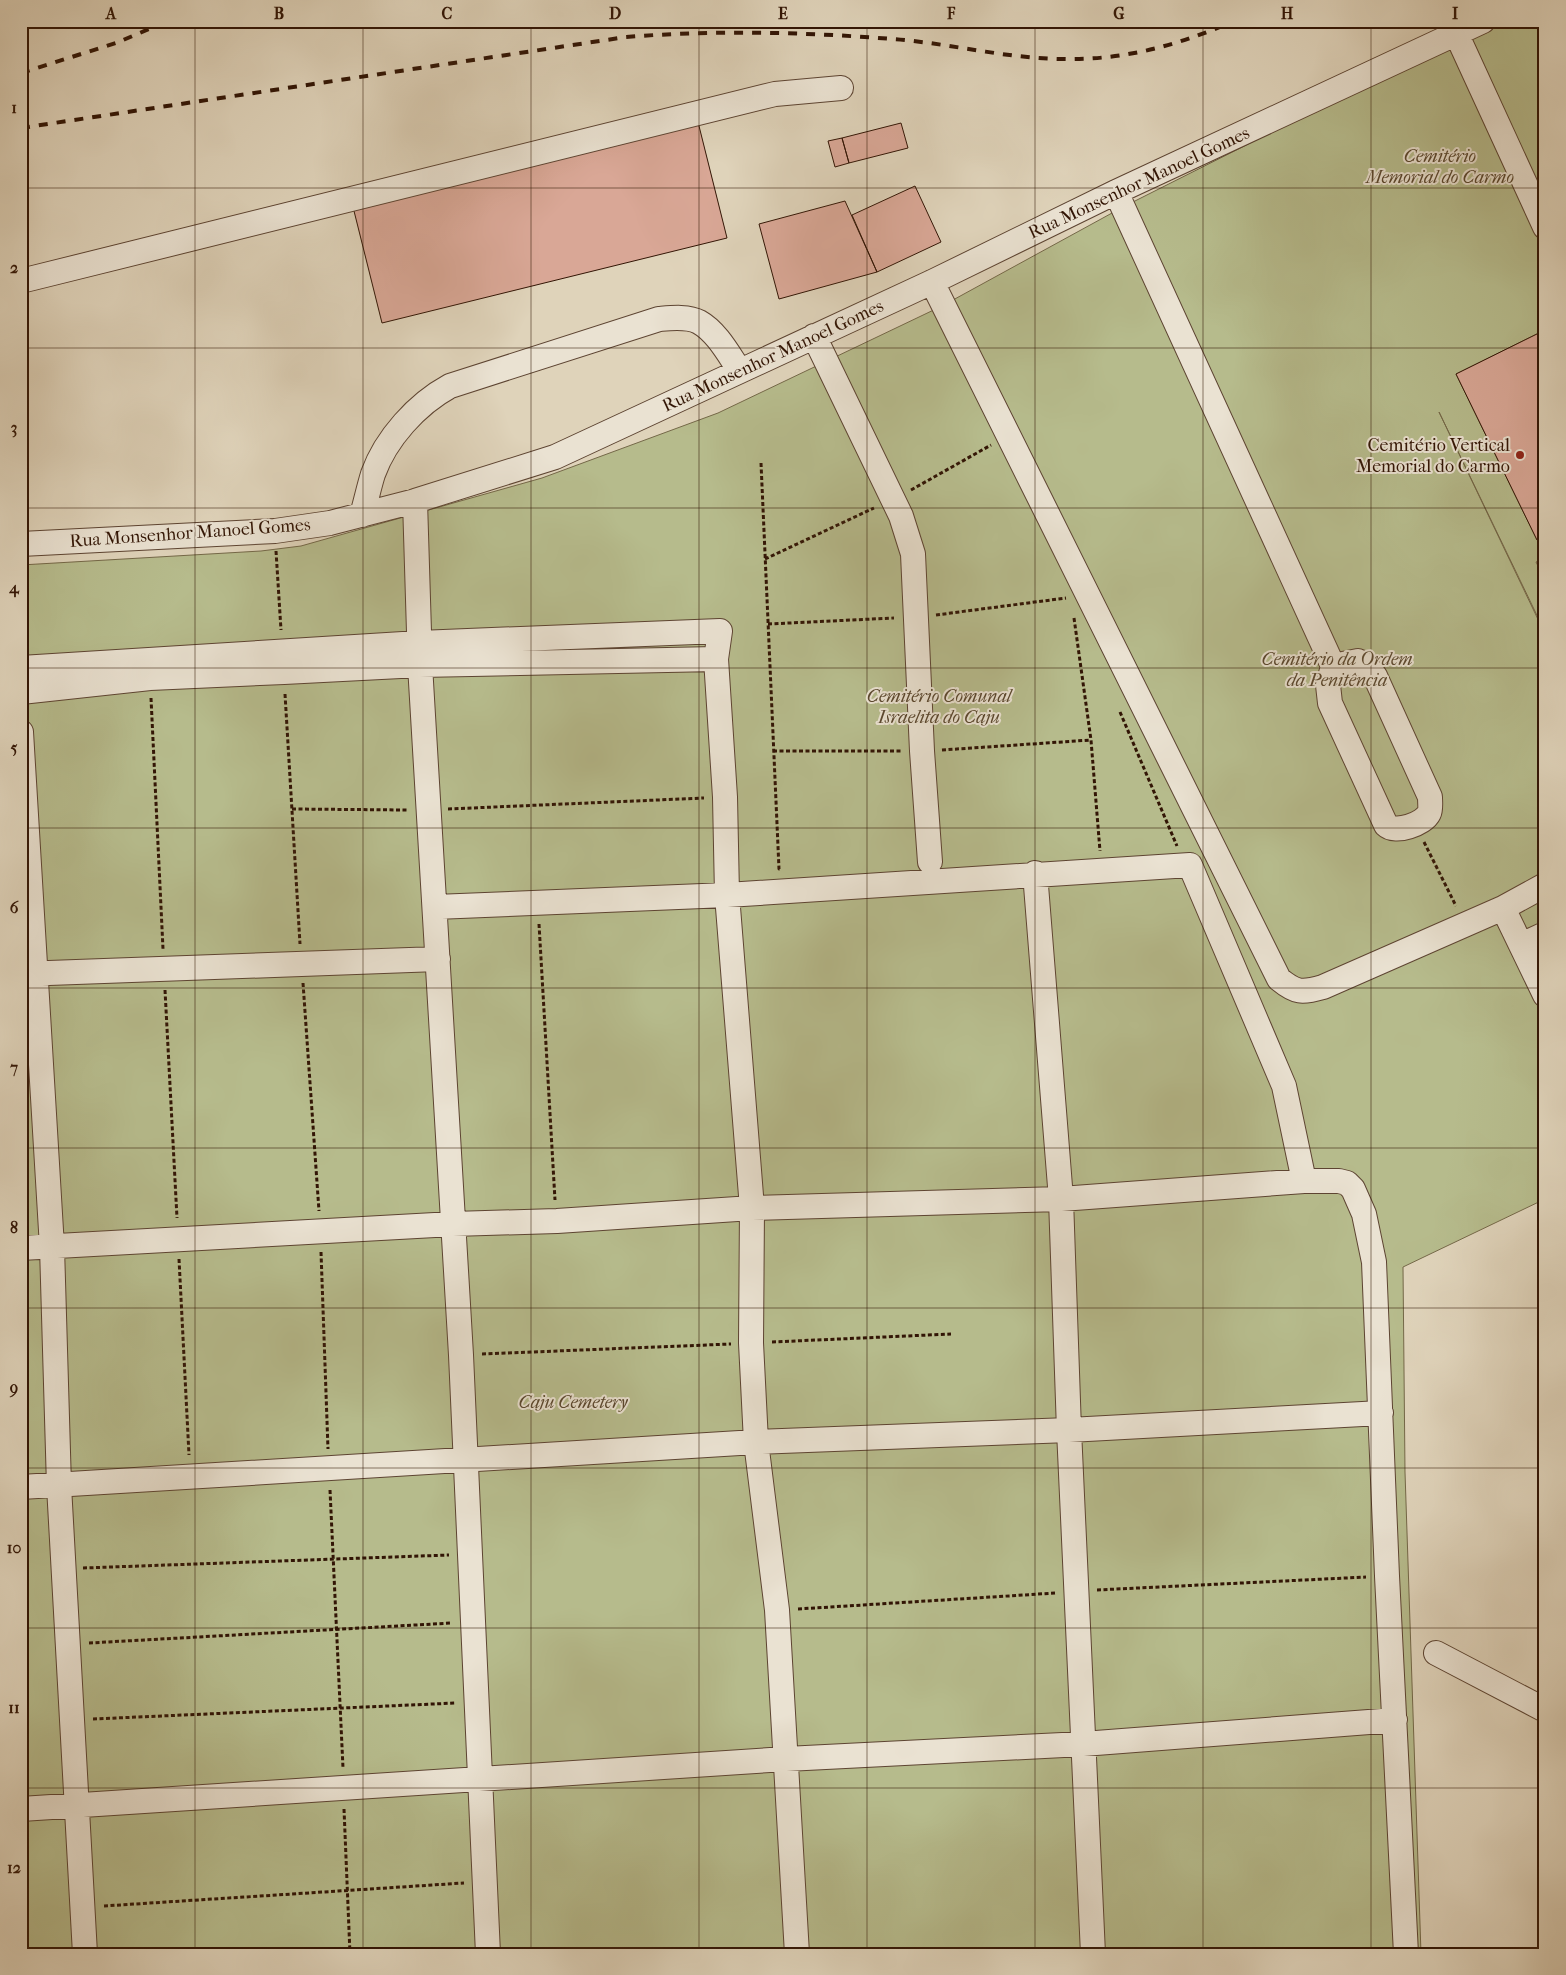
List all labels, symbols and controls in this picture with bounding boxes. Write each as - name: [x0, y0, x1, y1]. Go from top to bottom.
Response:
- text: A: [105, 4, 117, 23]
- text: B: [274, 4, 284, 23]
- text: C: [442, 4, 453, 23]
- text: D: [609, 4, 621, 23]
- text: E: [778, 4, 788, 23]
- text: F: [946, 4, 956, 23]
- text: G: [1113, 4, 1125, 23]
- text: H: [1281, 4, 1294, 23]
- text: I: [1452, 4, 1459, 23]
- text: 1: [11, 98, 17, 117]
- street label: Rua Monsenhor Manoel Gomes: [1025, 122, 1253, 244]
- park label: Cemitério Memorial do Carmo: [1364, 146, 1514, 188]
- text: 2: [10, 258, 18, 277]
- street label: Rua Monsenhor Manoel Gomes: [659, 295, 887, 417]
- text: 3: [11, 418, 17, 438]
- place label: Cemitério Vertical Memorial do Carmo: [1356, 435, 1510, 477]
- marker: Cemitério Vertical Memorial do Carmo: [1514, 449, 1526, 461]
- street label: Rua Monsenhor Manoel Gomes: [69, 514, 312, 552]
- text: 4: [8, 578, 20, 598]
- park label: Cemitério da Ordem da Penitência: [1261, 649, 1413, 691]
- park label: Cemitério Comunal Israelita do Caju: [867, 686, 1014, 728]
- text: 5: [11, 738, 18, 757]
- text: 6: [10, 898, 19, 917]
- text: 7: [9, 1058, 18, 1077]
- text: 8: [10, 1218, 18, 1237]
- text: 9: [9, 1378, 18, 1398]
- park label: Caju Cemetery: [518, 1392, 628, 1413]
- text: 10: [7, 1538, 21, 1557]
- text: 11: [8, 1698, 20, 1717]
- text: 12: [7, 1858, 21, 1877]

